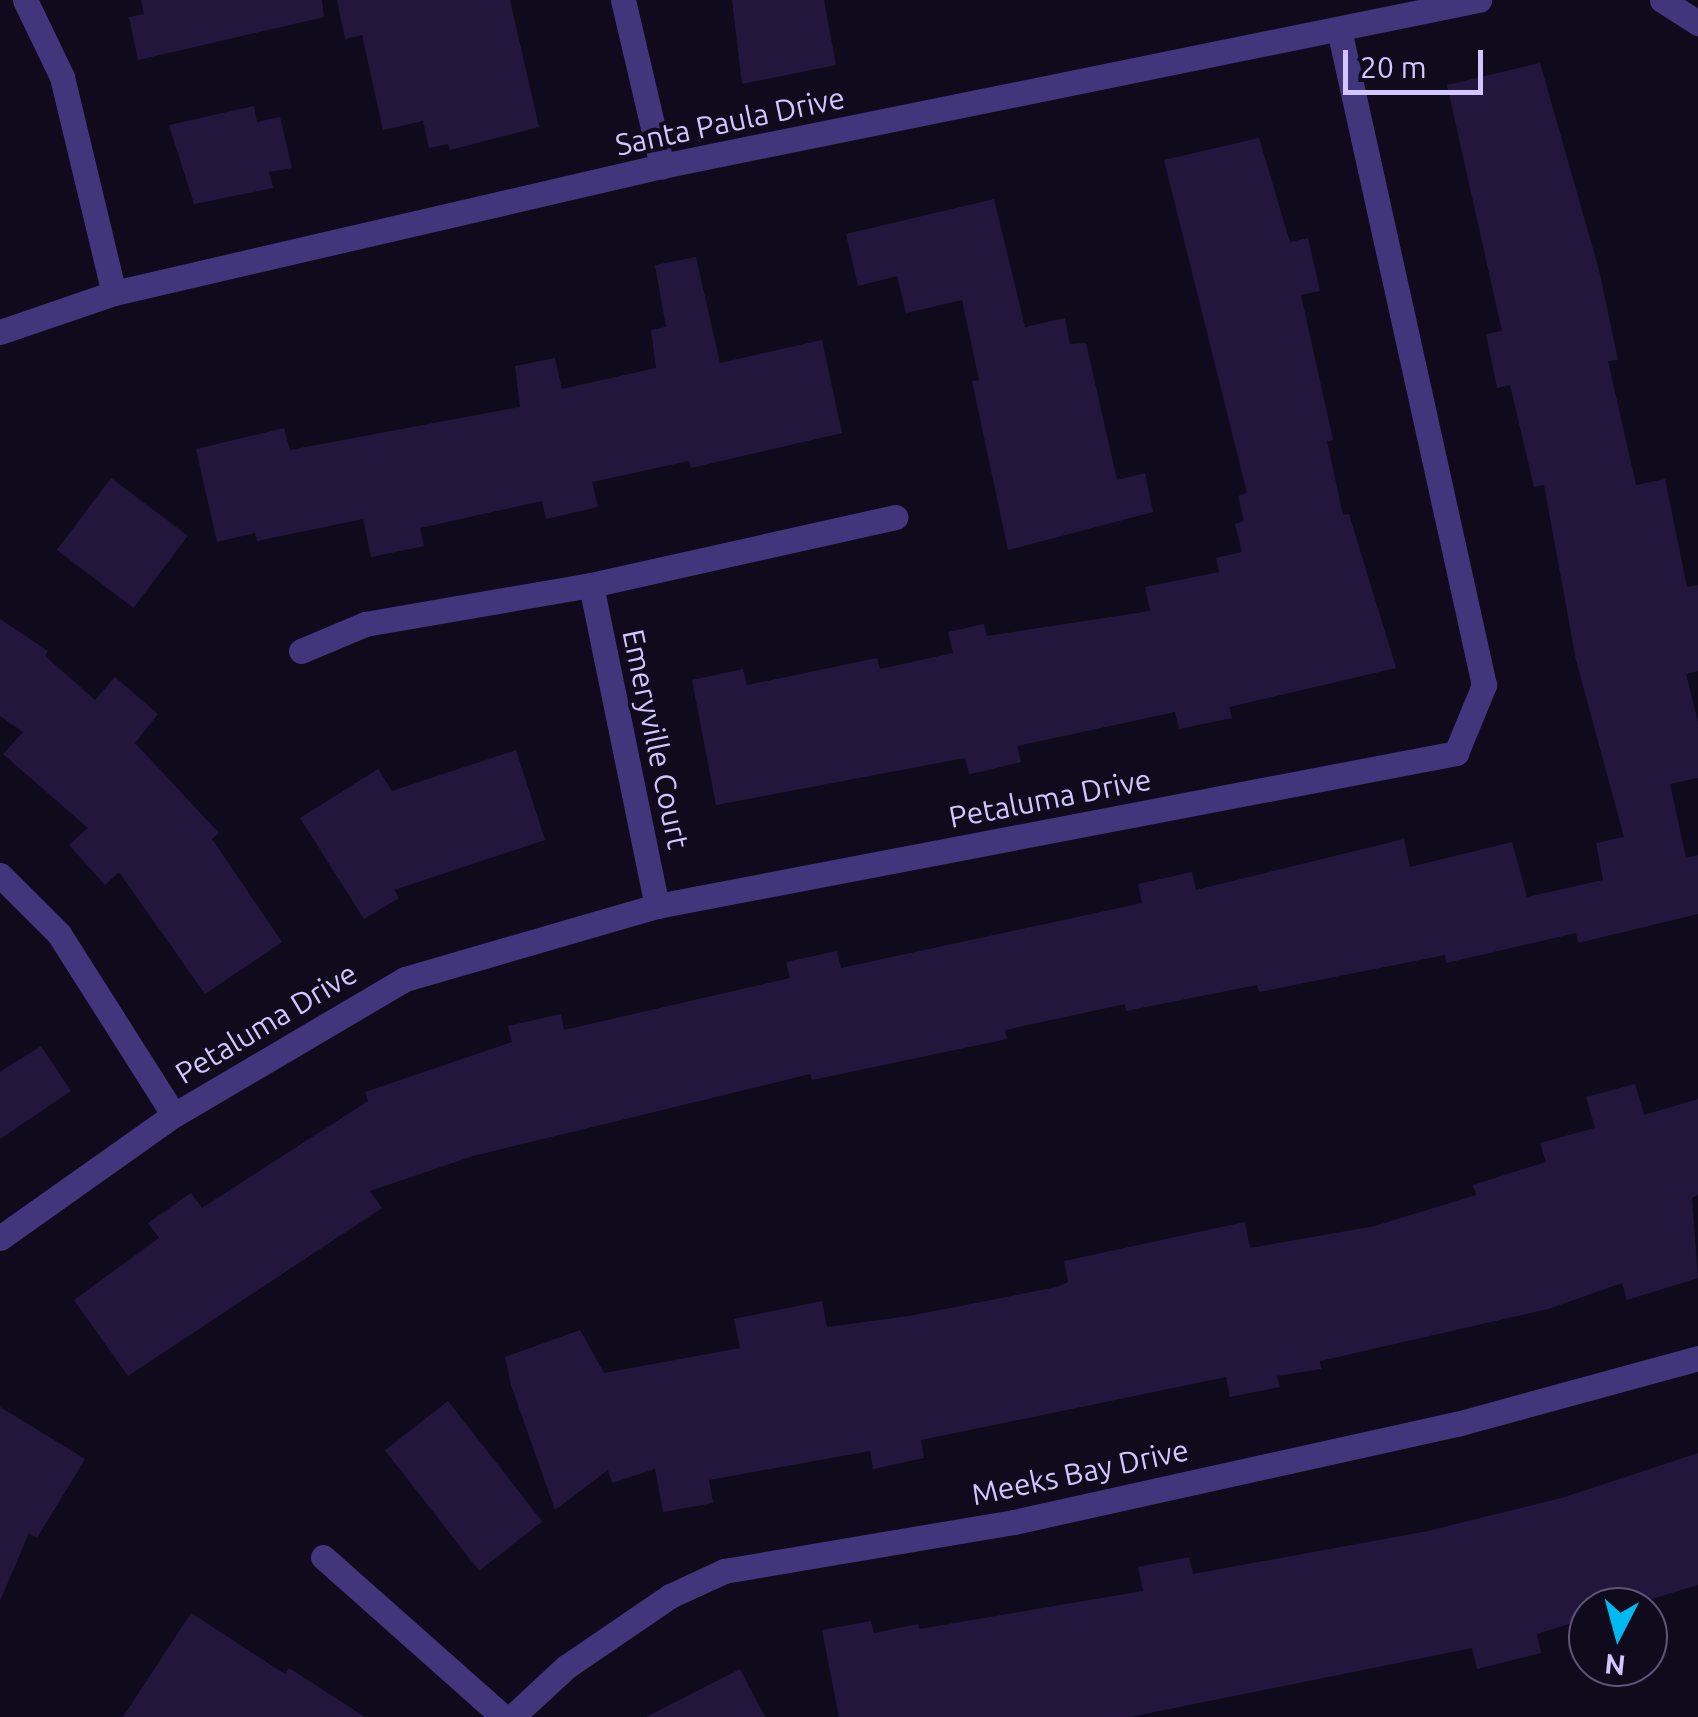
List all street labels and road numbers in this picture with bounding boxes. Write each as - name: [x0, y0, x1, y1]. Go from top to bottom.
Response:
- street label: Santa Paula Drive: [612, 79, 848, 163]
- street label: Emeryville Court: [615, 626, 697, 852]
- street label: Petaluma Drive: [946, 761, 1154, 835]
- street label: Petaluma Drive: [169, 955, 363, 1091]
- street label: Meeks Bay Drive: [968, 1431, 1192, 1513]

